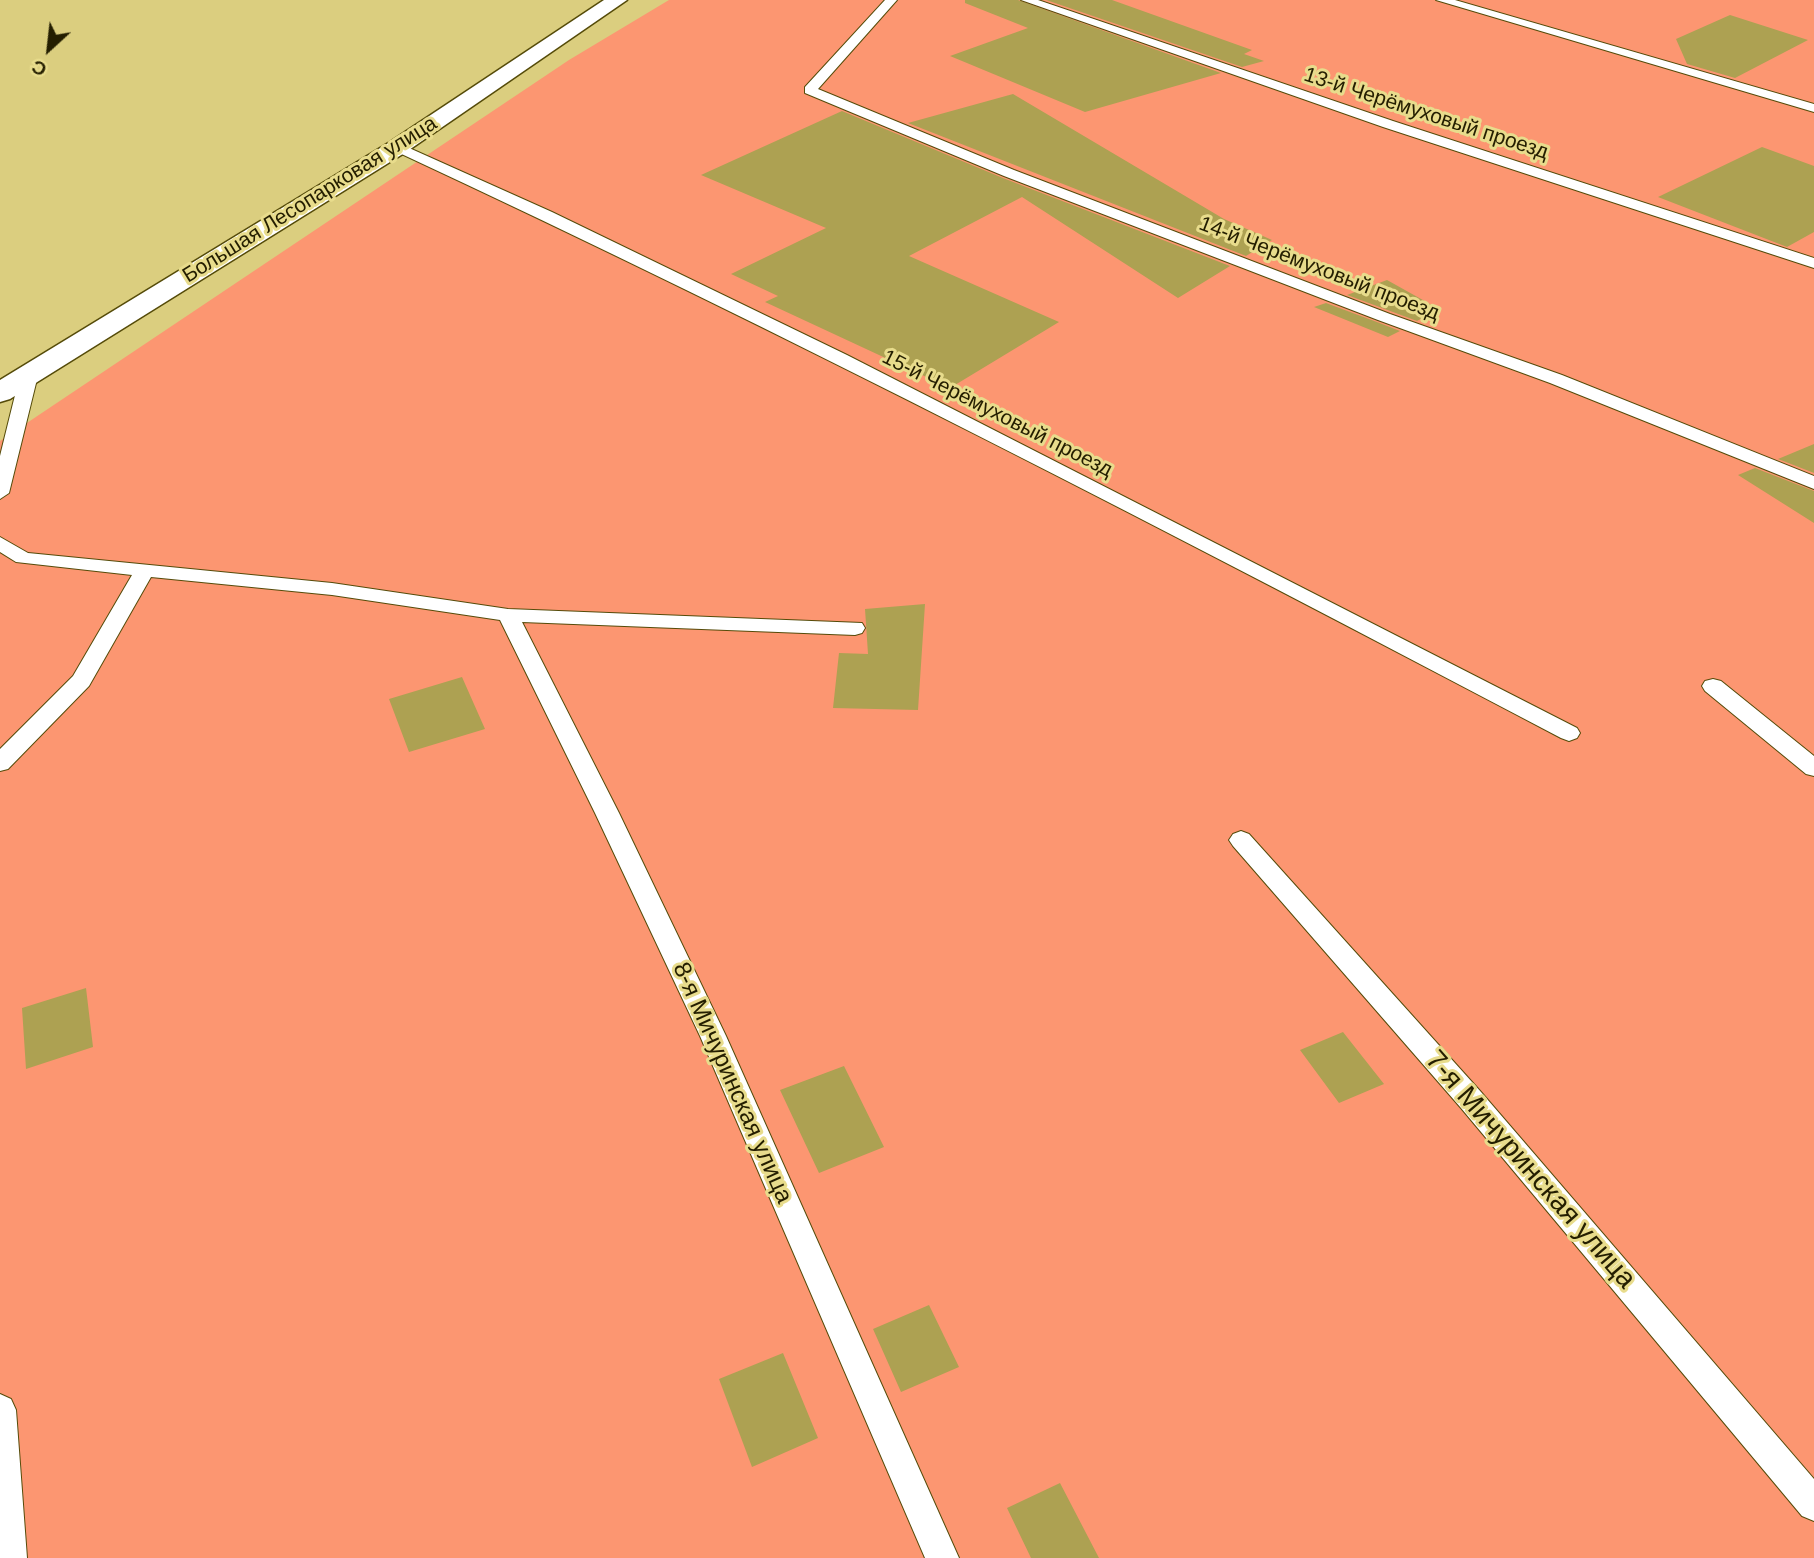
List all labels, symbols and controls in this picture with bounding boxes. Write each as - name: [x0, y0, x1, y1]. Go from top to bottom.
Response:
- north arrow: [14, 14, 84, 84]
- text: С: [28, 56, 50, 81]
- street label: 13-й Черёмуховый проезд: [1301, 63, 1551, 165]
- street label: Большая Лесопарковая улица: [178, 111, 442, 289]
- street label: 14-й Черёмуховый проезд: [1195, 212, 1443, 326]
- street label: 15-й Черёмуховый проезд: [878, 345, 1116, 483]
- street label: 8-я Мичуринская улица: [666, 958, 798, 1208]
- street label: 7-я Мичуринская улица: [1418, 1044, 1642, 1296]

